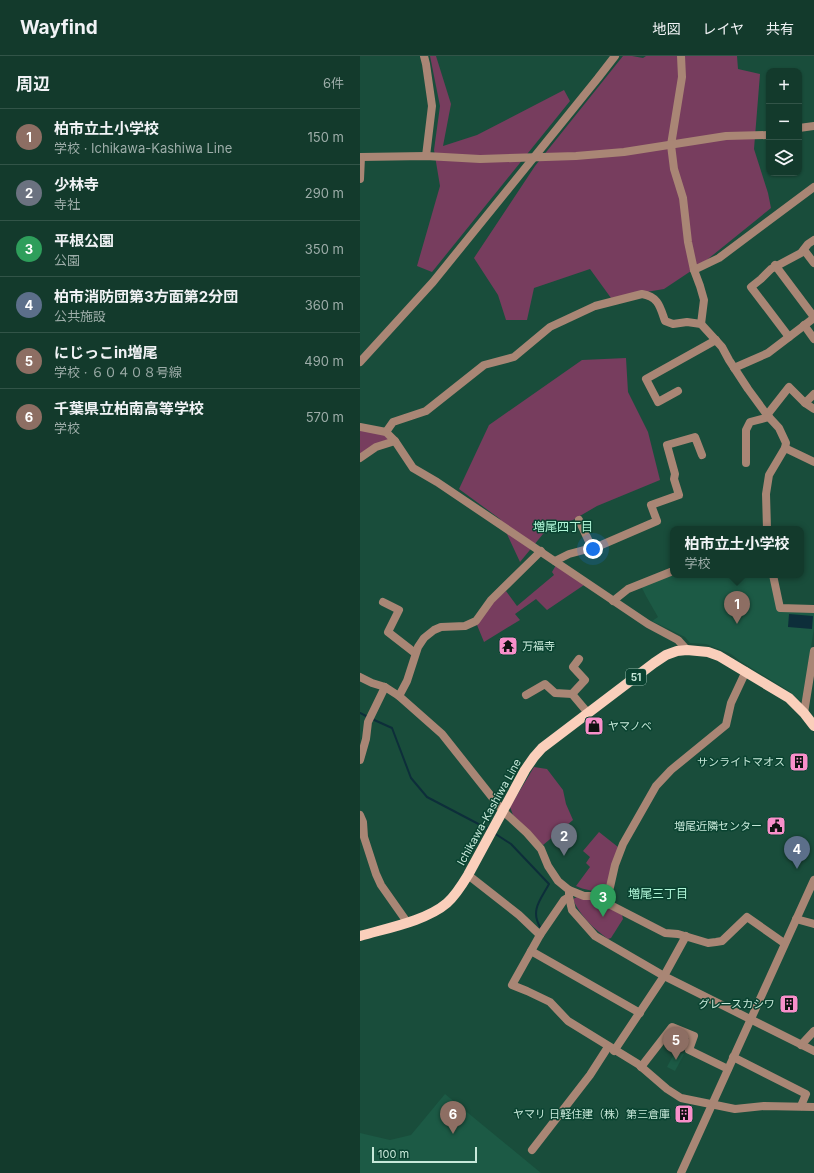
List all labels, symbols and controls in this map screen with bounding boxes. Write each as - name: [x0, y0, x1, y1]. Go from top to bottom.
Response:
- text: Wayfind: [20, 16, 98, 39]
- text: 地図: [652, 20, 680, 37]
- text: レイヤ: [702, 20, 744, 37]
- text: 共有: [766, 20, 794, 37]
- map controls: [766, 68, 802, 176]
- button: +: [766, 68, 802, 104]
- text: 周辺: [16, 74, 50, 94]
- text: 6件: [323, 75, 344, 91]
- button: −: [766, 104, 802, 140]
- text: 柏市立土小学校: [54, 119, 159, 138]
- text: 1: [26, 129, 32, 145]
- text: 150 m: [308, 129, 344, 145]
- text: 学校 · Ichikawa-Kashiwa Line: [54, 140, 232, 156]
- button: layers: [766, 140, 802, 176]
- text: 少林寺: [54, 175, 99, 194]
- text: 2: [25, 185, 33, 201]
- text: 290 m: [305, 185, 344, 201]
- text: 寺社: [54, 196, 80, 212]
- text: 平根公園: [54, 231, 114, 250]
- text: 3: [25, 241, 33, 257]
- text: 350 m: [305, 241, 344, 257]
- text: 公園: [54, 252, 80, 268]
- text: 柏市消防団第3方面第2分団: [54, 287, 238, 306]
- text: 4: [25, 297, 33, 313]
- text: 360 m: [305, 297, 344, 313]
- text: 公共施設: [54, 308, 106, 324]
- text: にじっこin増尾: [54, 343, 157, 362]
- text: 5: [25, 353, 33, 369]
- text: 490 m: [304, 353, 344, 369]
- text: 学校 · ６０４０８号線: [54, 364, 182, 380]
- text: 千葉県立柏南高等学校: [54, 399, 204, 418]
- text: 6: [25, 409, 33, 425]
- text: 570 m: [306, 409, 344, 425]
- text: 学校: [54, 420, 80, 436]
- district label: 増尾四丁目: [533, 519, 593, 534]
- popup: [670, 526, 804, 578]
- text: 柏市立土小学校: [684, 534, 790, 553]
- your location: [583, 539, 603, 559]
- text: 学校: [684, 555, 711, 571]
- pin: 1: [724, 591, 750, 624]
- temple icon: 万福寺: [497, 635, 519, 657]
- place label: 万福寺: [522, 639, 555, 653]
- road number: 51: [626, 669, 646, 685]
- shop icon: ヤマノベ: [583, 715, 605, 737]
- place label: ヤマノベ: [608, 719, 652, 733]
- building icon: サンライトマオス: [788, 751, 810, 773]
- place label: サンライトマオス: [697, 755, 785, 769]
- street label: Ichikawa-Kashiwa Line: [454, 756, 524, 868]
- public building icon: 増尾近隣センター: [765, 815, 787, 837]
- place label: 増尾近隣センター: [674, 819, 762, 833]
- pin: 2: [551, 823, 577, 856]
- pin: 4: [784, 836, 810, 869]
- pin: 3: [590, 884, 616, 917]
- district label: 増尾三丁目: [628, 886, 688, 901]
- building icon: グレースカシワ: [778, 993, 800, 1015]
- place label: グレースカシワ: [699, 997, 775, 1011]
- pin: 5: [663, 1027, 689, 1060]
- pin: 6: [440, 1101, 466, 1134]
- building icon: ヤマリ 日軽住建（株）第三倉庫: [673, 1103, 695, 1125]
- place label: ヤマリ 日軽住建（株）第三倉庫: [513, 1107, 670, 1121]
- scale bar: [372, 1145, 477, 1164]
- text: 100 m: [378, 1147, 409, 1161]

